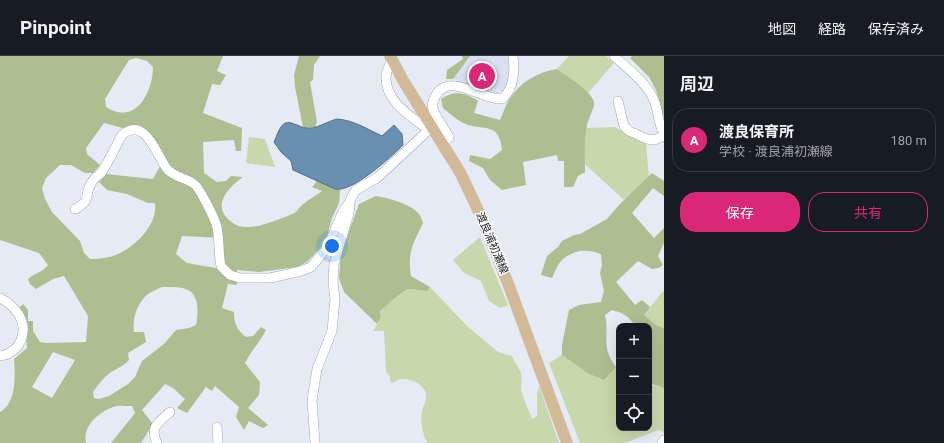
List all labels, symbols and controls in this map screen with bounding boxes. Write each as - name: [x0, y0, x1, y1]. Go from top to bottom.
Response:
- text: Pinpoint: [20, 16, 91, 39]
- text: 地図: [768, 21, 796, 37]
- text: 経路: [818, 21, 846, 37]
- text: 保存済み: [868, 21, 924, 37]
- pin: A: [469, 61, 495, 91]
- text: 周辺: [680, 74, 714, 94]
- text: 渡良保育所: [719, 123, 794, 141]
- text: A: [690, 133, 698, 148]
- text: 180 m: [890, 133, 927, 148]
- text: 学校 · 渡良浦初瀬線: [719, 144, 833, 159]
- button: 保存: [680, 192, 800, 232]
- button: 共有: [808, 192, 928, 232]
- street label: 渡良浦初瀬線: [473, 210, 511, 276]
- your location: [322, 236, 342, 256]
- map controls: [616, 323, 652, 431]
- button: +: [616, 323, 652, 359]
- button: −: [616, 359, 652, 395]
- button: locate: [616, 395, 652, 431]

